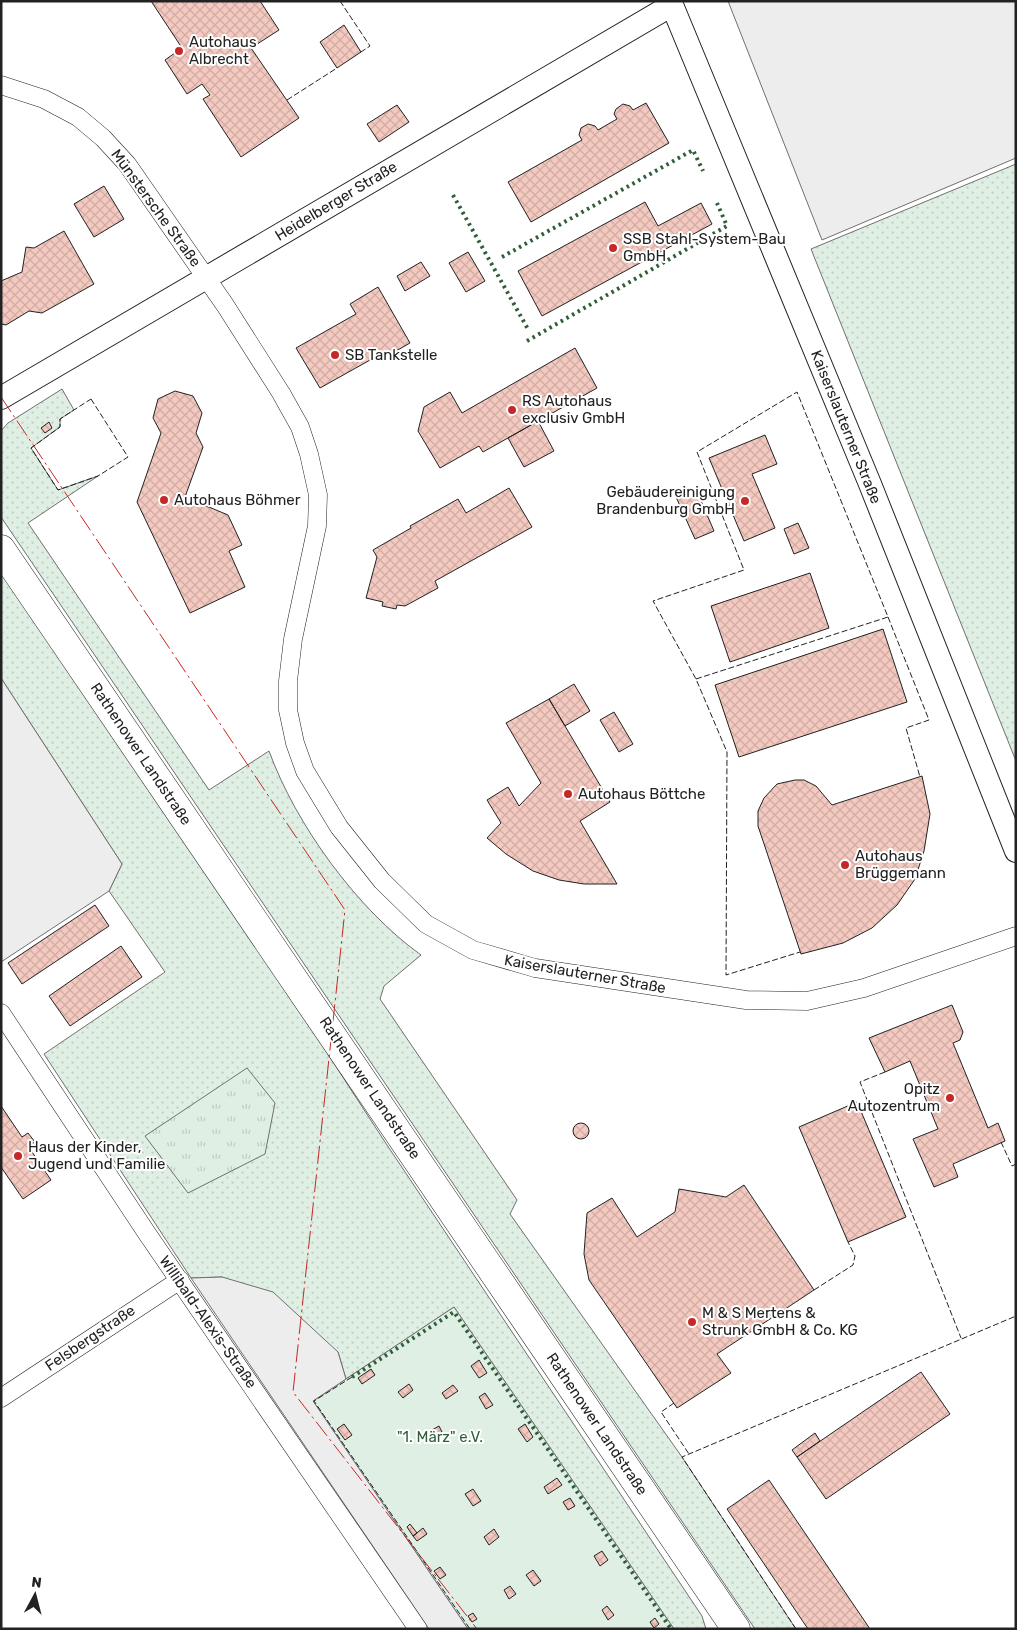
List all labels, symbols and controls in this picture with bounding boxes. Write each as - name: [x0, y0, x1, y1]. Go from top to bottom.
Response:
- place label: Autohaus Albrecht: [189, 33, 257, 68]
- marker: Autohaus Albrecht: [173, 45, 185, 57]
- street label: Münstersche Straße: [107, 146, 205, 270]
- street label: Heidelberger Straße: [272, 157, 400, 245]
- place label: SSB Stahl-System-Bau GmbH: [623, 230, 786, 265]
- marker: SSB Stahl-System-Bau GmbH: [607, 242, 619, 254]
- place label: SB Tankstelle: [345, 346, 438, 364]
- street label: Kaiserslauterner Straße: [807, 348, 885, 506]
- marker: SB Tankstelle: [329, 349, 341, 361]
- place label: RS Autohaus exclusiv GmbH: [522, 392, 625, 427]
- marker: RS Autohaus exclusiv GmbH: [506, 404, 518, 416]
- place label: Gebäudereinigung Brandenburg GmbH: [596, 483, 735, 518]
- place label: Autohaus Böhmer: [174, 491, 301, 509]
- marker: Autohaus Böhmer: [158, 494, 170, 506]
- marker: Gebäudereinigung Brandenburg GmbH: [739, 495, 751, 507]
- street label: Rathenower Landstraße: [87, 680, 195, 828]
- place label: Autohaus Böttche: [578, 785, 705, 803]
- marker: Autohaus Böttche: [562, 788, 574, 800]
- place label: Autohaus Brüggemann: [855, 847, 946, 882]
- marker: Autohaus Brüggemann: [839, 859, 851, 871]
- street label: Kaiserslauterner Straße: [503, 951, 667, 997]
- street label: Rathenower Landstraße: [316, 1014, 424, 1162]
- place label: Opitz Autozentrum: [848, 1080, 940, 1115]
- marker: Opitz Autozentrum: [944, 1092, 956, 1104]
- place label: Haus der Kinder, Jugend und Familie: [28, 1138, 166, 1173]
- marker: Haus der Kinder, Jugend und Familie: [12, 1150, 24, 1162]
- street label: Willibald-Alexis-Straße: [155, 1252, 261, 1392]
- street label: Felsbergstraße: [42, 1301, 138, 1375]
- place label: M & S Mertens & Strunk GmbH & Co. KG: [702, 1304, 858, 1339]
- marker: M & S Mertens & Strunk GmbH & Co. KG: [686, 1316, 698, 1328]
- street label: Rathenower Landstraße: [543, 1350, 651, 1498]
- park label: "1. März" e.V.: [397, 1428, 483, 1446]
- north arrow: [10, 1570, 60, 1620]
- text: N: [30, 1574, 43, 1592]

